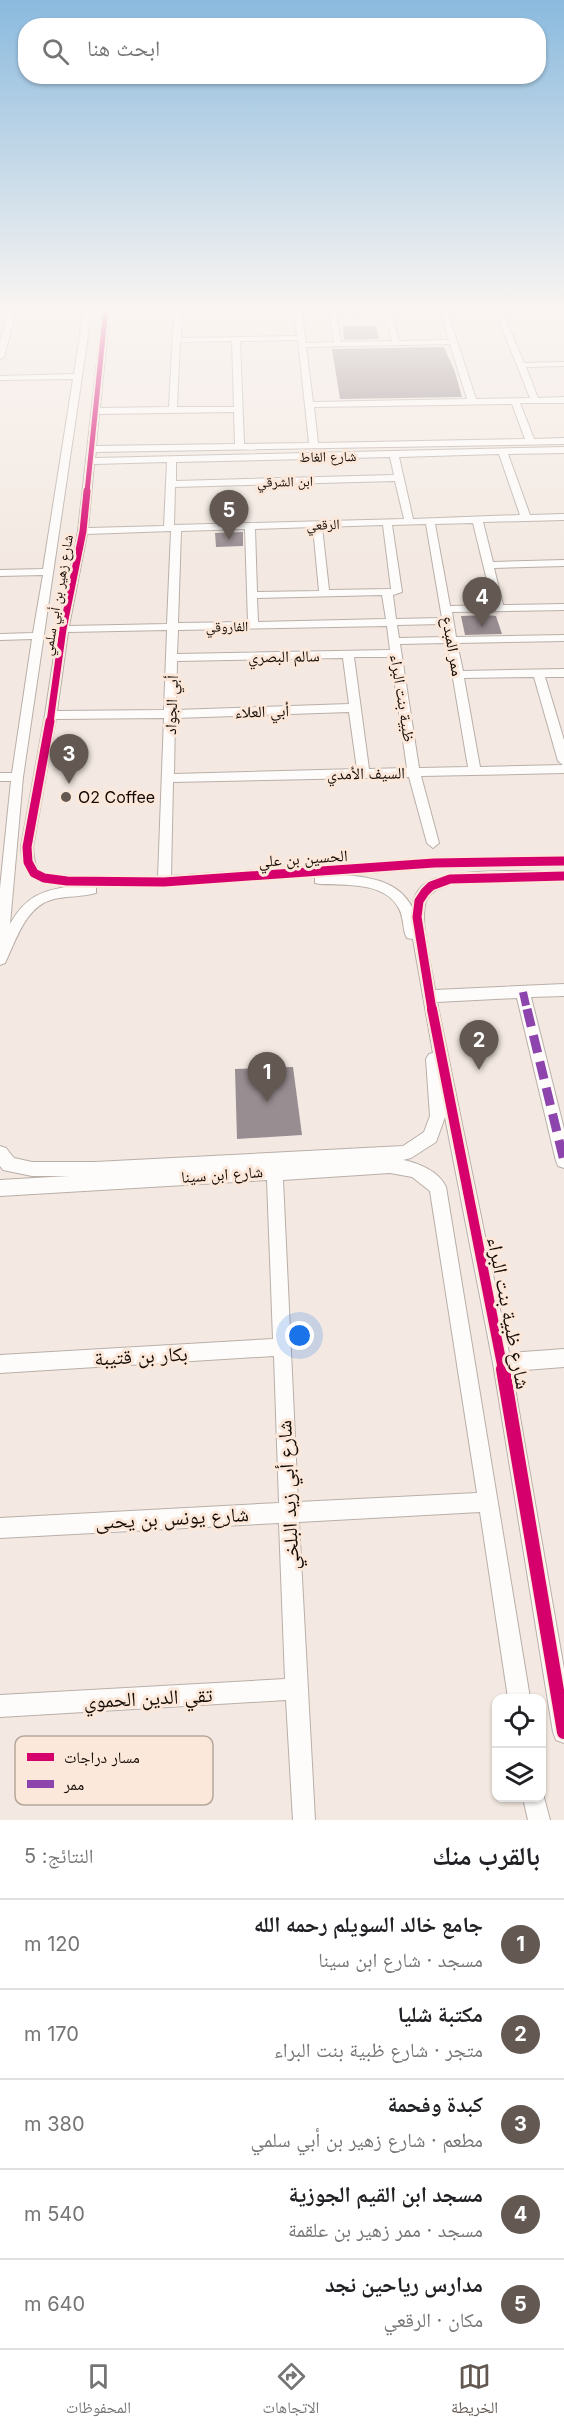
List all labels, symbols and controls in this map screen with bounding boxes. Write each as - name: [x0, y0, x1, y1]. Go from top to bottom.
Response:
- search box: [18, 18, 546, 84]
- icon: search: [39, 35, 72, 68]
- text: ابحث هنا: [87, 35, 160, 61]
- street label: شارع الغاط: [299, 447, 357, 467]
- street label: ابن الشرقي: [257, 472, 313, 494]
- pin: 5: [210, 490, 248, 540]
- street label: الرقعي: [306, 515, 340, 537]
- street label: شارع زهير بن أبي سلمي: [38, 533, 80, 657]
- pin: 4: [462, 578, 502, 627]
- street label: ممر المبدع: [437, 614, 468, 678]
- street label: الفاروقي: [205, 617, 249, 638]
- street label: سالم البصري: [248, 645, 320, 670]
- street label: ظبية بنت البراء: [386, 653, 420, 743]
- street label: أبي الجواد: [160, 675, 185, 735]
- street label: أبي العلاء: [235, 700, 290, 725]
- pin: 3: [50, 734, 88, 784]
- street label: السيف الأمدي: [327, 762, 405, 787]
- place label: O2 Coffee: [78, 787, 155, 807]
- marker: O2 Coffee: [59, 790, 73, 804]
- street label: الحسين بن علي: [258, 845, 348, 874]
- pin: 2: [460, 1020, 498, 1070]
- pin: 1: [248, 1052, 286, 1102]
- street label: شارع ابن سينا: [180, 1161, 264, 1188]
- street label: شارع ظبية بنت البراء: [482, 1235, 535, 1391]
- your location: [285, 1321, 314, 1350]
- street label: بكار بن قتيبة: [94, 1342, 188, 1370]
- street label: شارع أبي زيد البلخي: [272, 1419, 308, 1570]
- street label: شارع يونس بن يحىى: [95, 1502, 250, 1535]
- street label: تقي الدين الحموي: [83, 1683, 213, 1717]
- map controls: [492, 1694, 546, 1802]
- button: locate: [492, 1694, 546, 1748]
- legend: [15, 1736, 213, 1805]
- text: مسار دراجات: [64, 1747, 140, 1767]
- button: layers: [492, 1748, 546, 1802]
- text: ممر: [63, 1774, 84, 1794]
- text: بالقرب منك: [432, 1840, 540, 1871]
- text: النتائج: 5: [24, 1844, 93, 1868]
- text: جامع خالد السويلم رحمه الله: [254, 1911, 483, 1937]
- text: 120 m: [24, 1932, 80, 1956]
- text: 1: [516, 1932, 525, 1956]
- text: مسجد · شارع ابن سينا: [318, 1948, 483, 1972]
- text: مكتبة شليا: [397, 2001, 483, 2027]
- text: 170 m: [24, 2022, 79, 2046]
- text: 2: [514, 2022, 527, 2046]
- text: متجر · شارع ظبية بنت البراء: [274, 2038, 483, 2062]
- text: كبدة وفحمة: [387, 2091, 483, 2117]
- text: 380 m: [24, 2112, 85, 2136]
- text: 3: [514, 2112, 527, 2136]
- text: مطعم · شارع زهير بن أبي سلمي: [251, 2128, 483, 2152]
- text: مسجد ابن القيم الجوزية: [289, 2181, 483, 2207]
- text: 540 m: [24, 2202, 85, 2226]
- text: 4: [514, 2202, 527, 2226]
- text: مسجد · ممر زهير بن علقمة: [288, 2218, 483, 2242]
- text: مدارس رياحين نجد: [325, 2271, 483, 2297]
- text: 640 m: [24, 2292, 85, 2316]
- text: 5: [514, 2292, 527, 2316]
- text: مكان · الرقعي: [383, 2308, 483, 2332]
- tab: المحفوظات: [66, 2360, 131, 2423]
- tab: الاتجاهات: [263, 2360, 319, 2423]
- tab: الخريطة: [451, 2360, 498, 2423]

